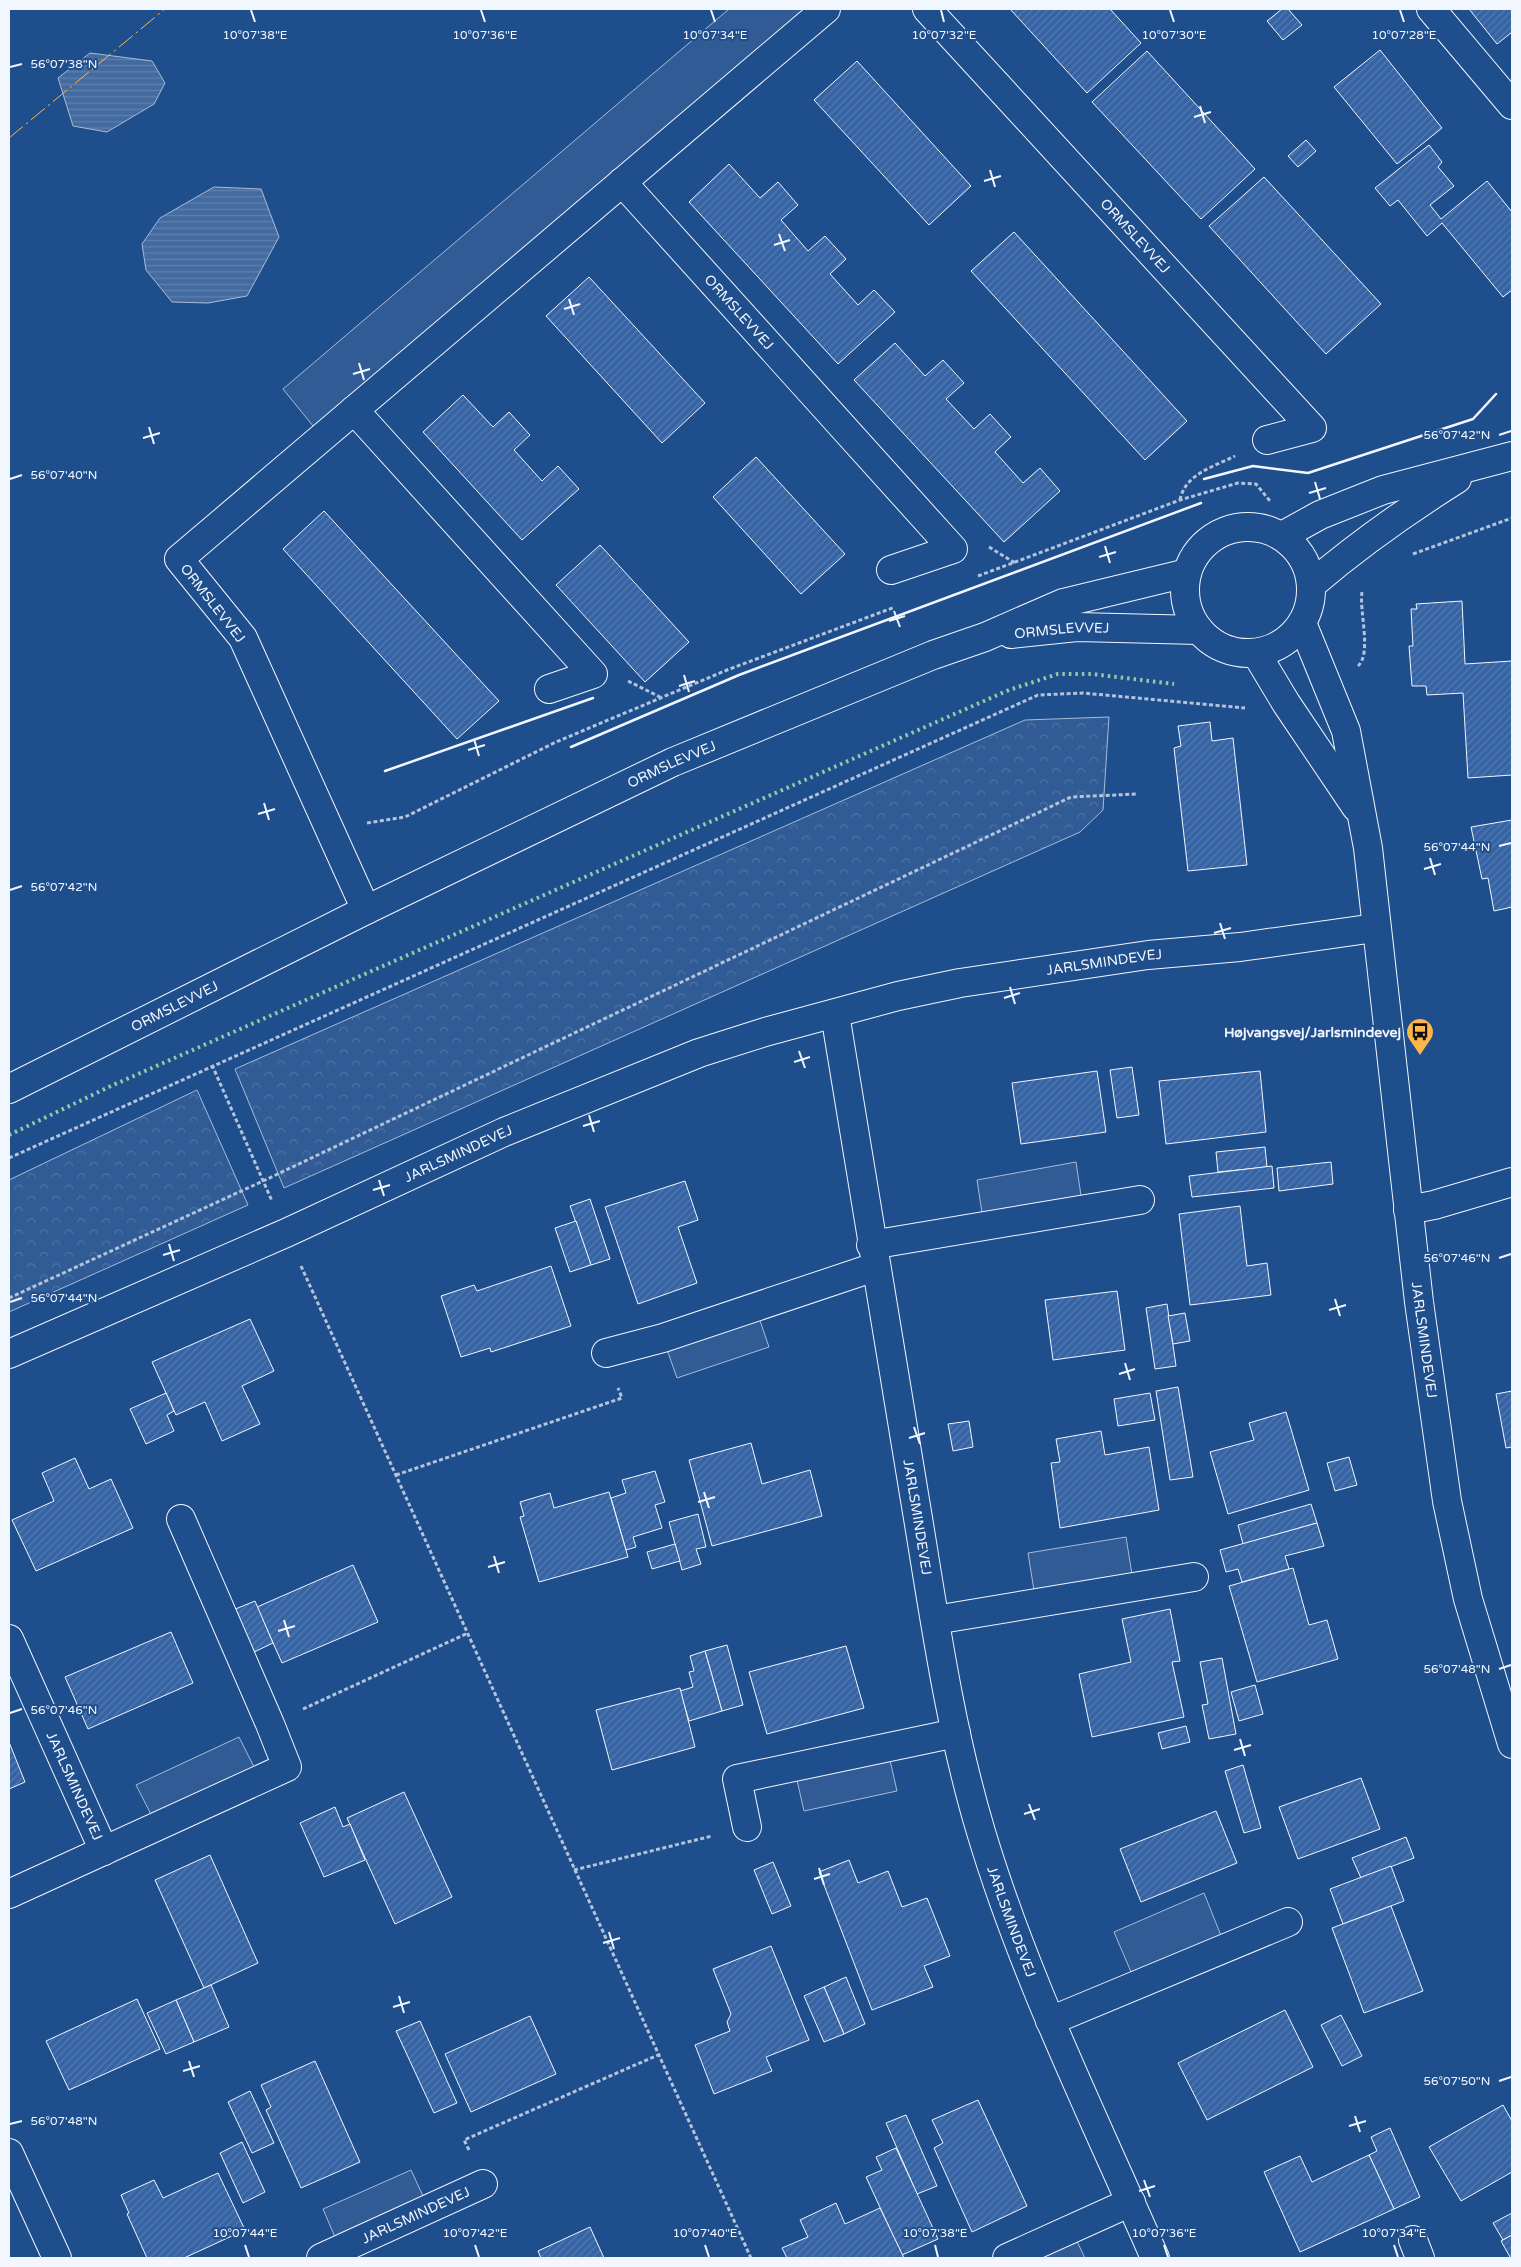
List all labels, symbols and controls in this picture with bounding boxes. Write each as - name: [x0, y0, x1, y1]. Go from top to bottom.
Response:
- text: 10°07'38"E: [222, 28, 288, 42]
- text: 10°07'36"E: [452, 28, 518, 42]
- text: 10°07'34"E: [682, 28, 748, 42]
- text: 10°07'32"E: [911, 28, 977, 42]
- text: 10°07'30"E: [1141, 28, 1207, 42]
- text: 10°07'28"E: [1371, 28, 1437, 42]
- text: 56°07'38"N: [31, 57, 97, 71]
- street label: ORMSLEVVEJ: [1096, 195, 1174, 277]
- street label: ORMSLEVVEJ: [701, 271, 777, 353]
- text: 56°07'42"N: [1424, 428, 1490, 442]
- text: 56°07'40"N: [31, 468, 97, 482]
- street label: ORMSLEVVEJ: [177, 560, 249, 646]
- street label: ORMSLEVVEJ: [1013, 619, 1110, 643]
- street label: ORMSLEVVEJ: [625, 737, 719, 792]
- text: 56°07'44"N: [1424, 840, 1490, 854]
- text: 56°07'42"N: [31, 880, 97, 894]
- street label: JARLSMINDEVEJ: [1045, 946, 1163, 979]
- street label: ORMSLEVVEJ: [128, 978, 221, 1036]
- bus stop icon: Højvangsvej/Jarlsmindevej: [1405, 1017, 1435, 1056]
- place label: Højvangsvej/Jarlsmindevej: [1224, 1024, 1401, 1041]
- street label: JARLSMINDEVEJ: [402, 1122, 515, 1186]
- text: 56°07'46"N: [1424, 1251, 1490, 1265]
- street label: JARLSMINDEVEJ: [1408, 1281, 1440, 1399]
- text: 56°07'44"N: [31, 1291, 97, 1305]
- street label: JARLSMINDEVEJ: [899, 1458, 935, 1576]
- text: 56°07'48"N: [1424, 1662, 1490, 1676]
- text: 56°07'46"N: [31, 1703, 97, 1717]
- street label: JARLSMINDEVEJ: [43, 1729, 106, 1843]
- street label: JARLSMINDEVEJ: [983, 1864, 1040, 1980]
- text: 56°07'50"N: [1424, 2074, 1490, 2088]
- text: 56°07'48"N: [31, 2114, 97, 2128]
- street label: JARLSMINDEVEJ: [359, 2183, 473, 2247]
- text: 10°07'44"E: [212, 2226, 278, 2240]
- text: 10°07'42"E: [442, 2226, 508, 2240]
- text: 10°07'40"E: [672, 2226, 738, 2240]
- text: 10°07'38"E: [902, 2226, 968, 2240]
- text: 10°07'36"E: [1131, 2226, 1197, 2240]
- text: 10°07'34"E: [1361, 2226, 1427, 2240]

